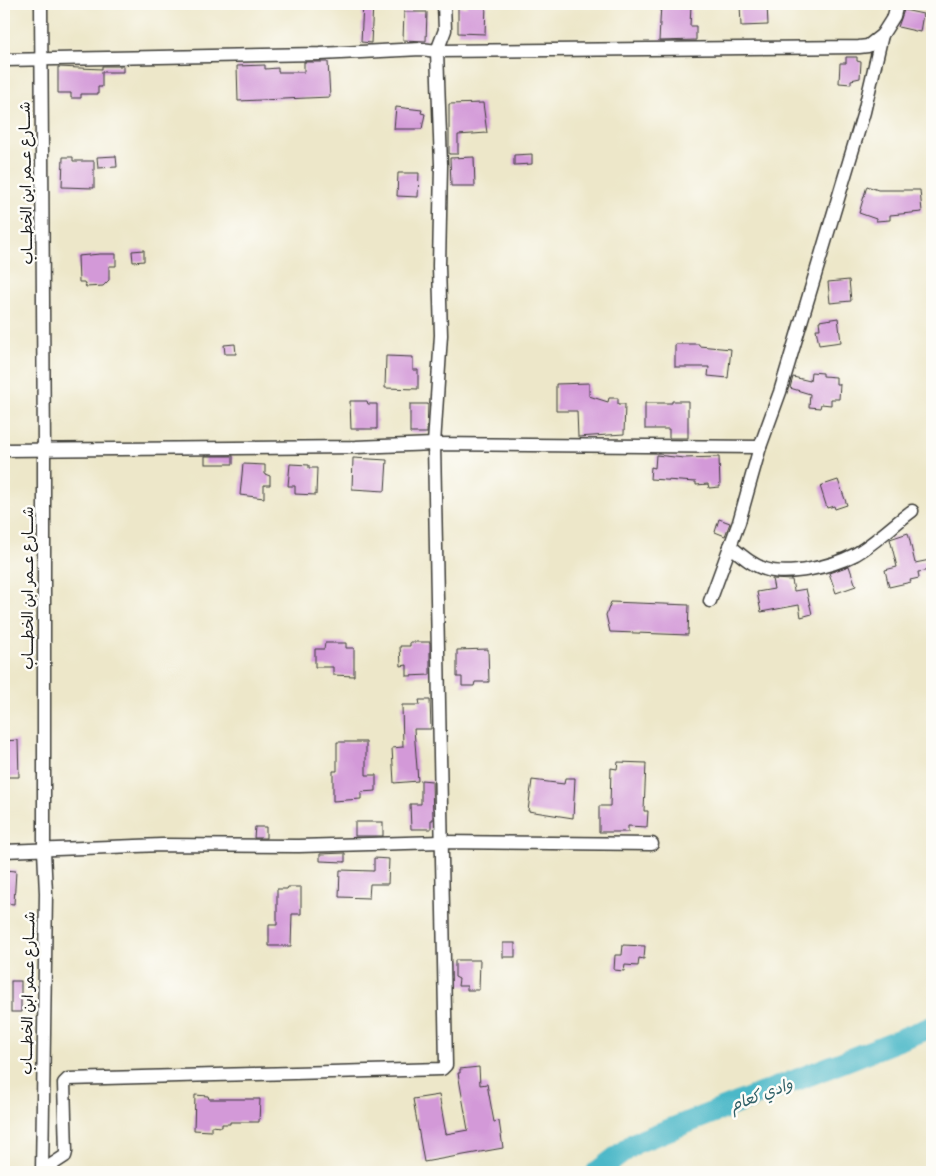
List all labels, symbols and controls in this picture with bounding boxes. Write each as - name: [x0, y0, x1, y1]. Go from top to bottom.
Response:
- street label: شــــارع عــمر ابن الخطــــاب: [18, 101, 38, 265]
- street label: شــــارع عــمر ابن الخطــــاب: [21, 506, 39, 670]
- street label: شــــارع عــمر ابن الخطــــاب: [20, 911, 40, 1075]
- water label: وادي كعام: [727, 1076, 797, 1118]

